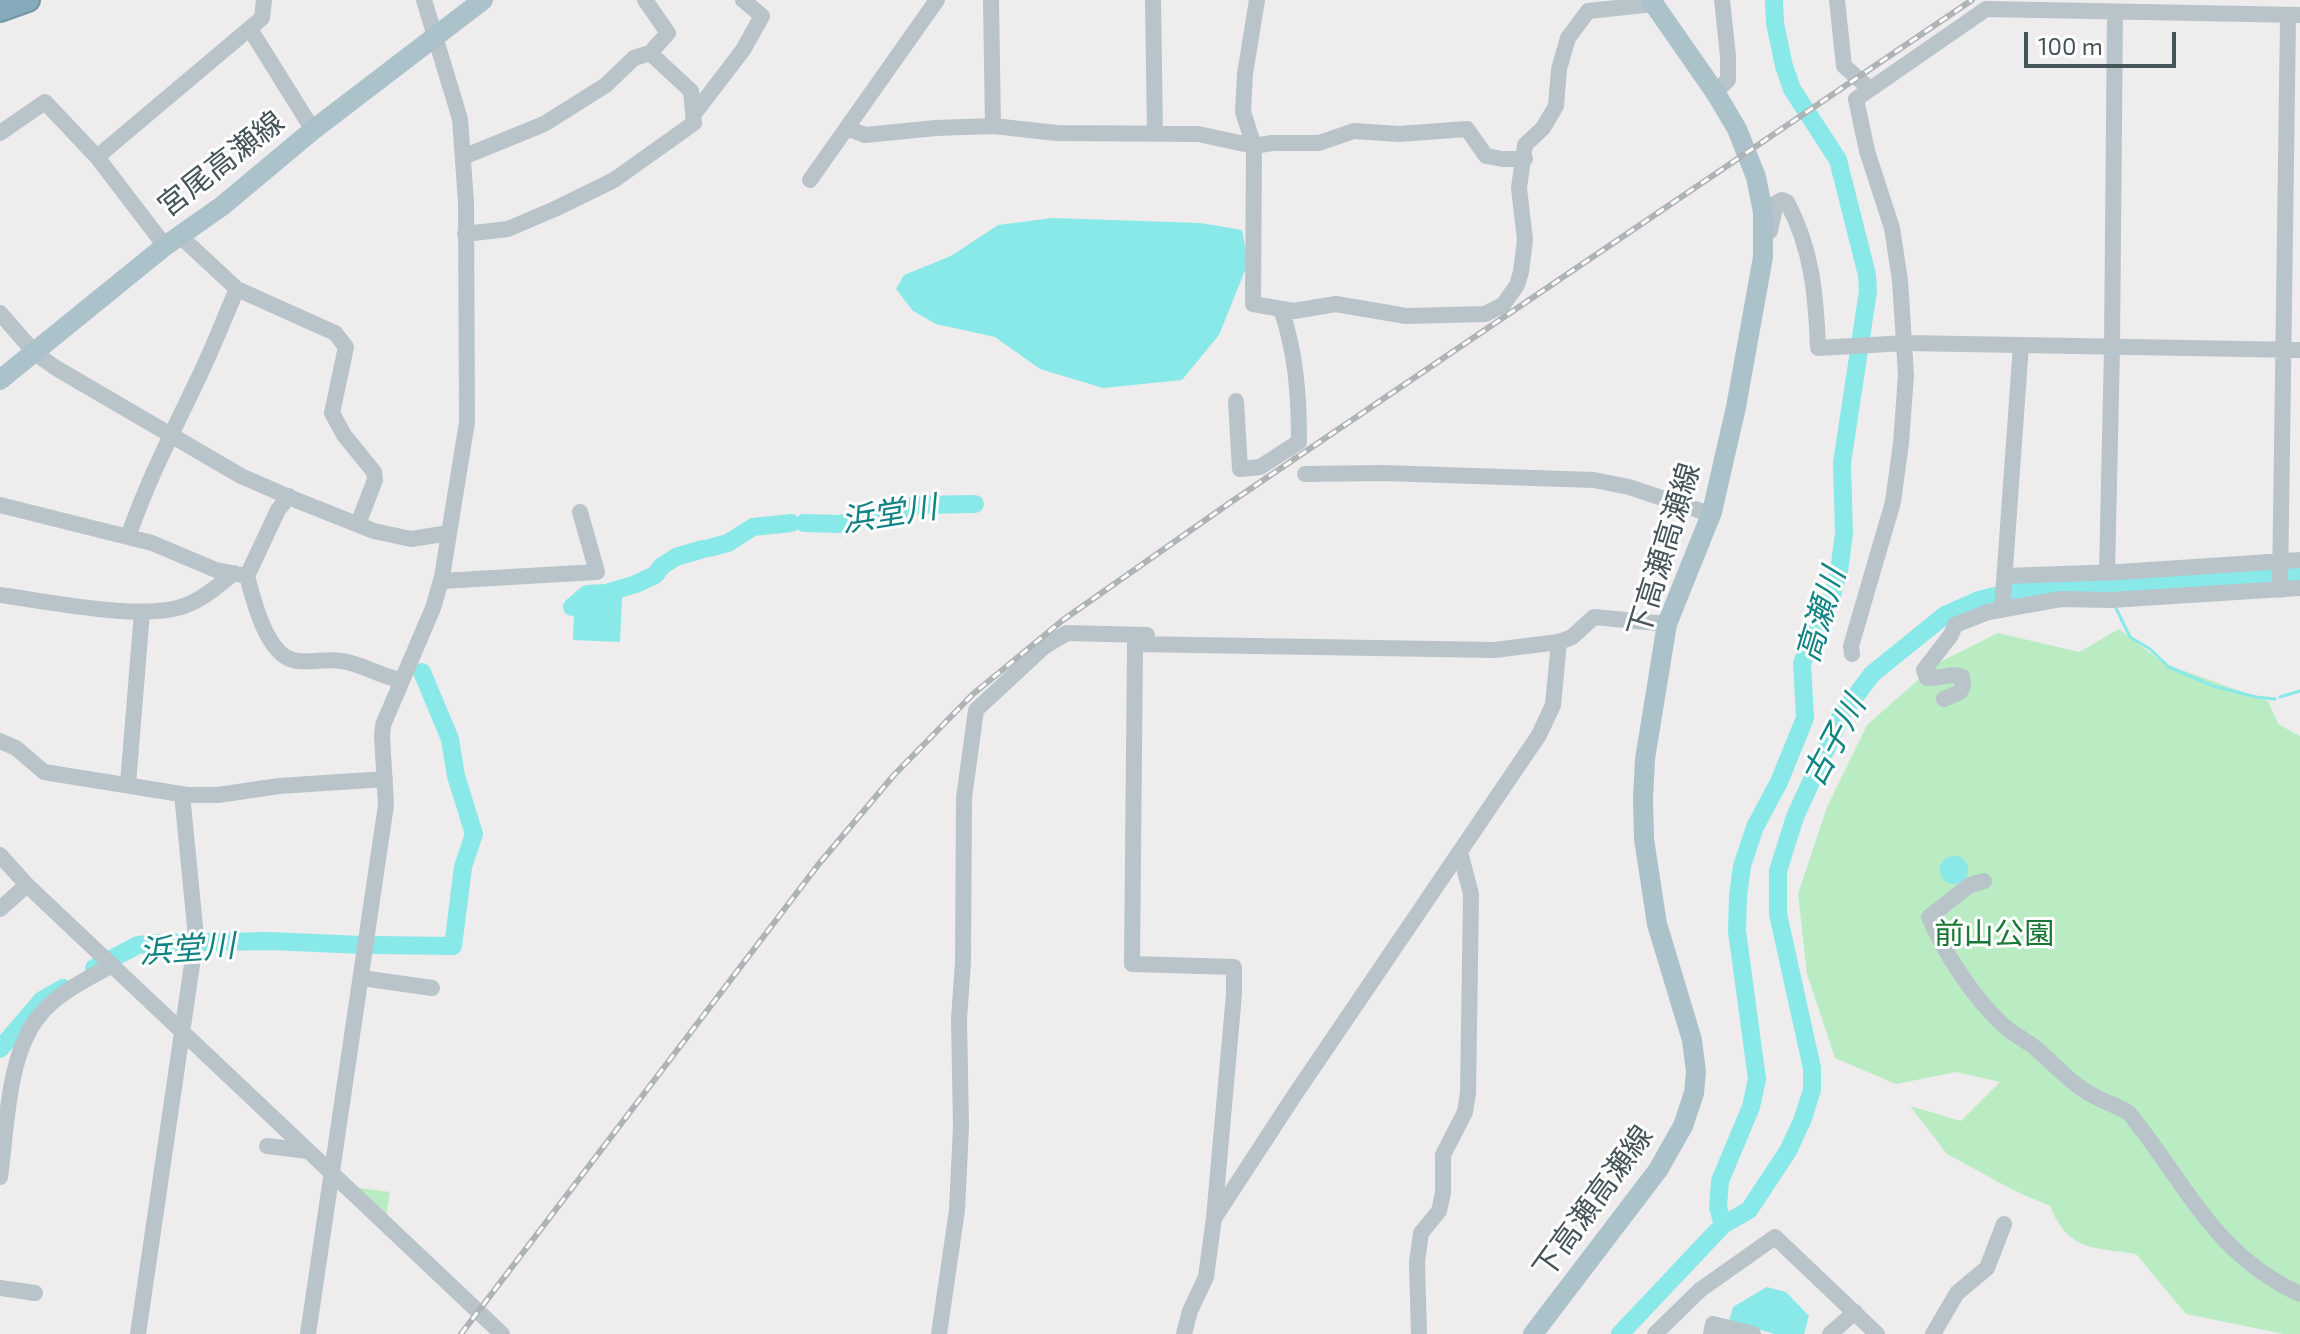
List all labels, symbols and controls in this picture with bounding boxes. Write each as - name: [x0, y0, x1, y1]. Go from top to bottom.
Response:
- scale bar: [2028, 16, 2180, 66]
- text: 100 m: [2038, 31, 2103, 60]
- street label: 宮尾高瀬線: [151, 104, 291, 224]
- street label: 下高瀬高瀬線: [1620, 459, 1708, 641]
- water label: 浜堂川: [839, 488, 939, 540]
- water label: 高瀬川: [1789, 563, 1853, 667]
- water label: 古子川: [1795, 690, 1873, 792]
- park label: 前山公園: [1934, 916, 2054, 952]
- water label: 浜堂川: [138, 926, 236, 972]
- street label: 下高瀬高瀬線: [1526, 1119, 1660, 1285]

